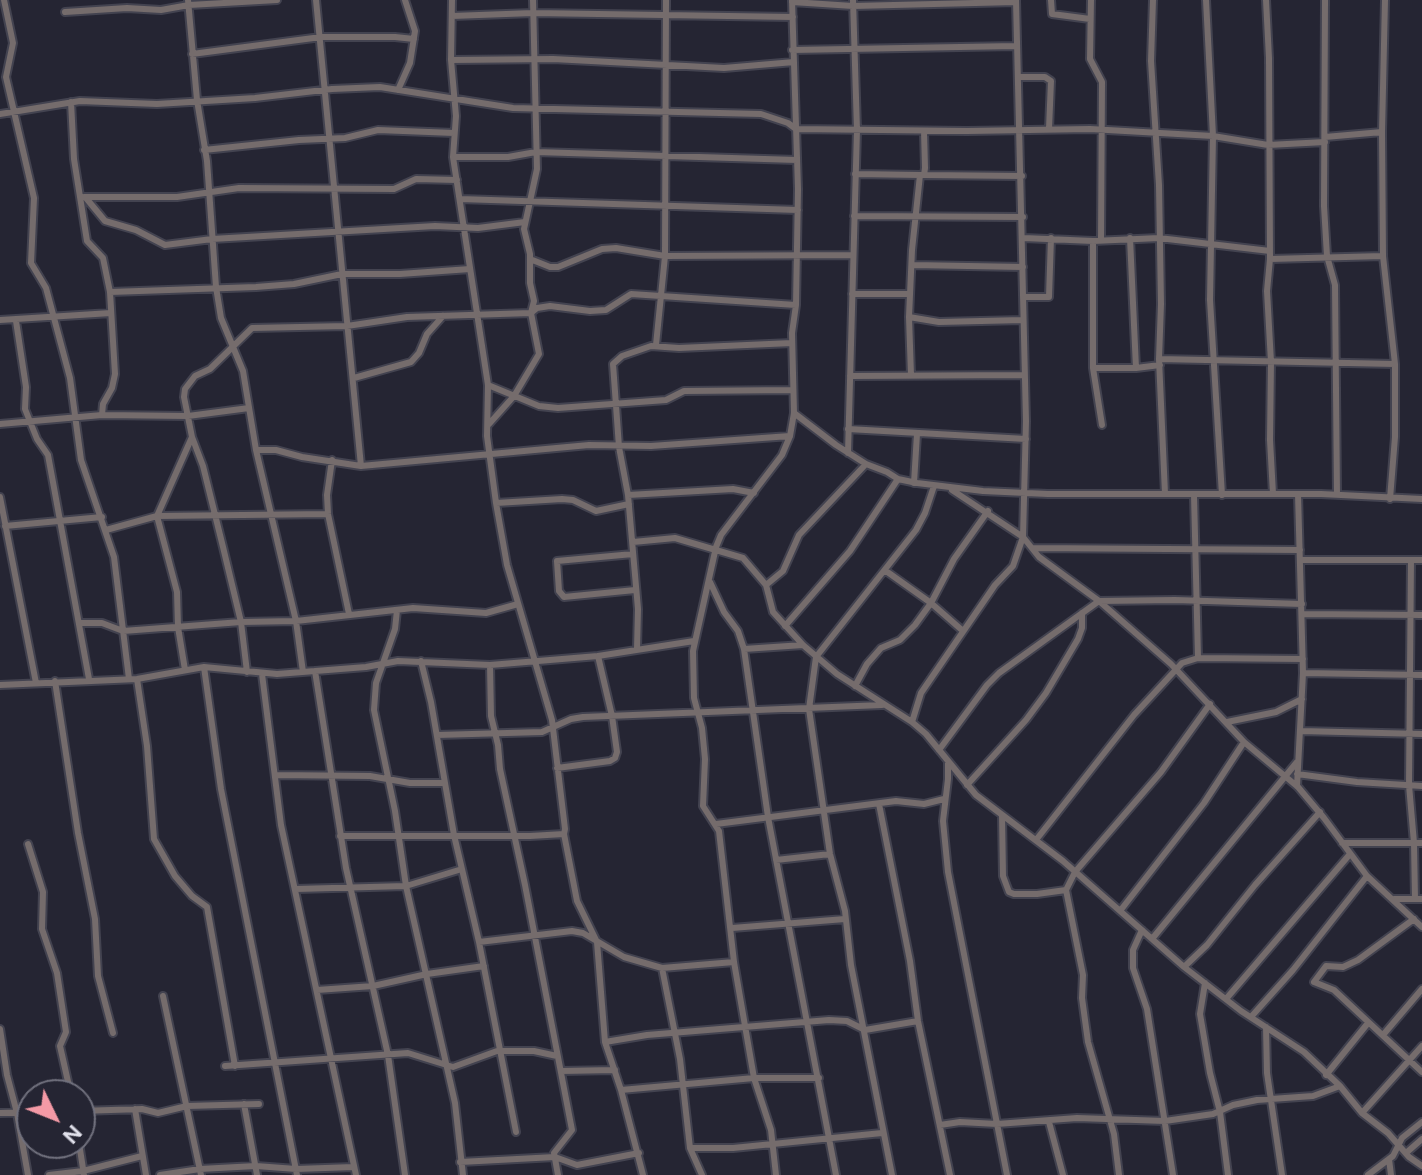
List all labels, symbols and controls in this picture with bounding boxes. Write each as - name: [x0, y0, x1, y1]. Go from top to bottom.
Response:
- north arrow: [16, 1079, 96, 1159]
- text: N: [56, 1119, 89, 1150]

